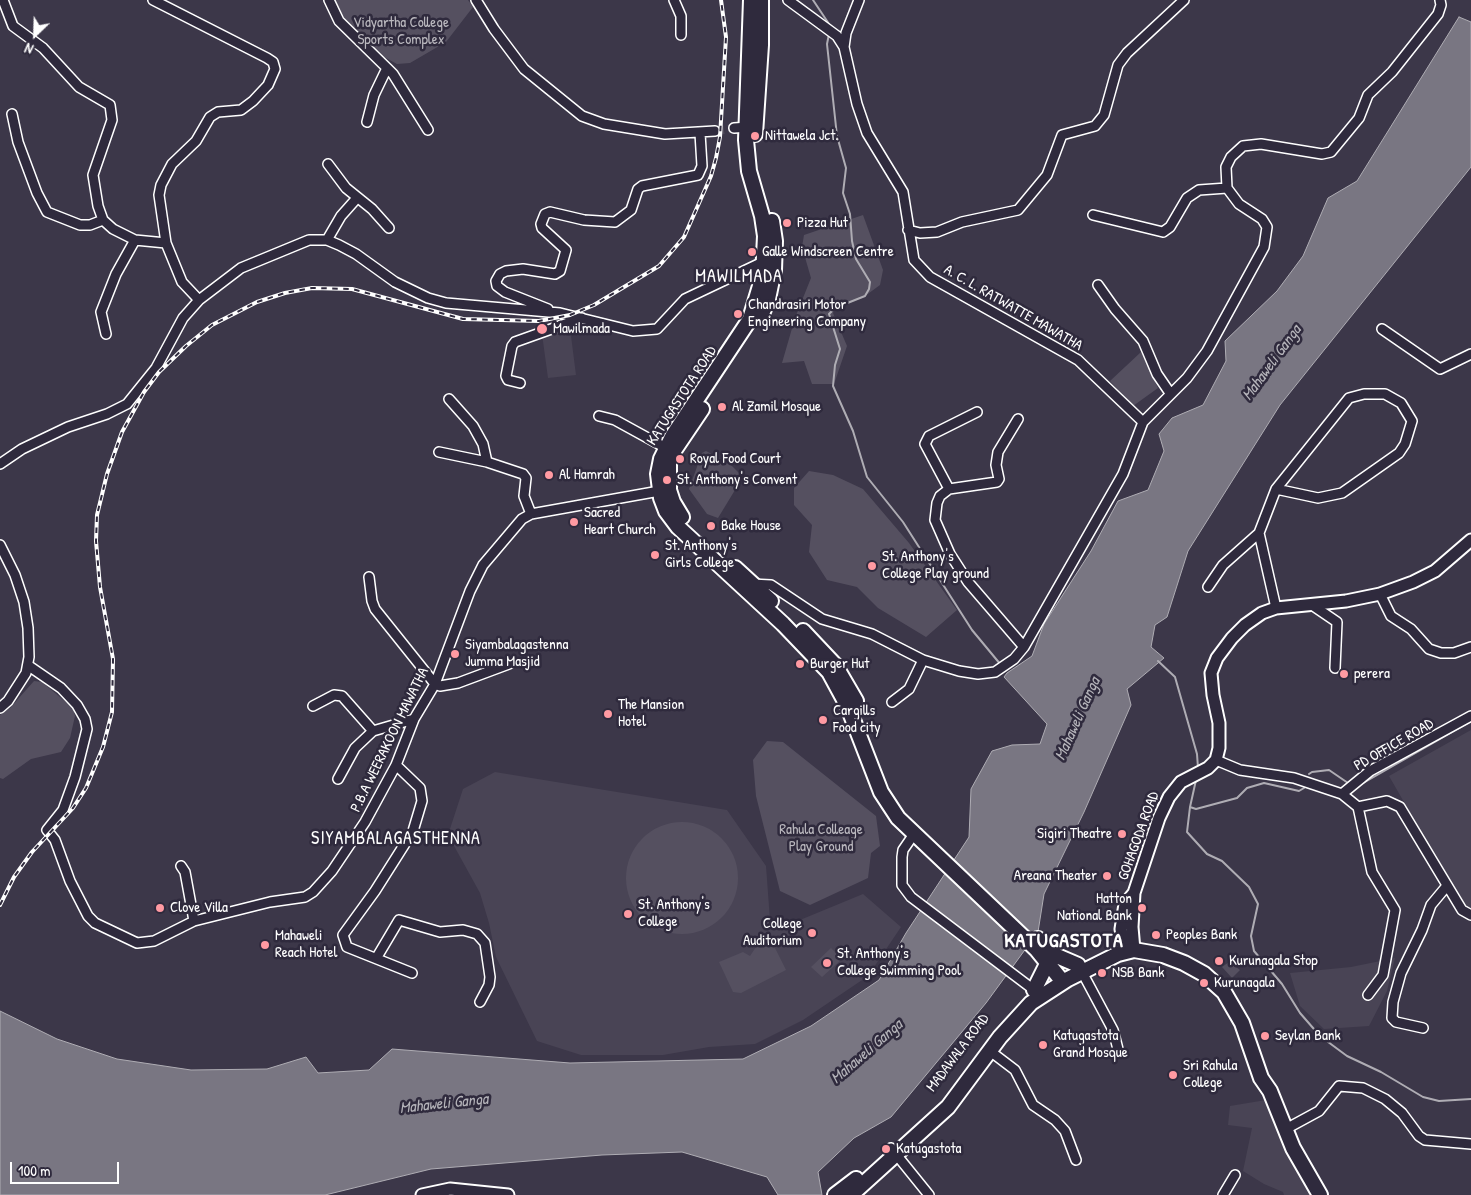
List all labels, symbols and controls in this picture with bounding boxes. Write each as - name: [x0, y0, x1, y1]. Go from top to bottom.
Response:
- north arrow: [10, 10, 60, 60]
- park label: Vidyartha College Sports Complex: [353, 14, 449, 49]
- text: N: [21, 39, 36, 59]
- place label: Nittawela Jct.: [765, 127, 839, 145]
- marker: Nittawela Jct.: [749, 130, 761, 142]
- place label: Pizza Hut: [797, 214, 848, 232]
- marker: Pizza Hut: [781, 217, 793, 229]
- place label: Galle Windscreen Centre: [762, 243, 894, 261]
- marker: Galle Windscreen Centre: [746, 246, 758, 258]
- street label: A. C. L. RATWATTE MAWATHA: [940, 261, 1086, 355]
- district label: MAWILMADA: [694, 266, 784, 288]
- place label: Chandrasiri Motor Engineering Company: [748, 296, 866, 331]
- marker: Chandrasiri Motor Engineering Company: [732, 308, 744, 320]
- place label: Mawilmada: [553, 320, 610, 338]
- water label: Mahaweli Ganga: [1238, 321, 1306, 405]
- marker: Mawilmada: [535, 322, 549, 336]
- street label: KATUGASTOTA ROAD: [643, 343, 721, 449]
- place label: Al Zamil Mosque: [732, 398, 821, 416]
- marker: Al Zamil Mosque: [716, 401, 728, 413]
- place label: Royal Food Court: [690, 450, 781, 468]
- marker: Royal Food Court: [674, 453, 686, 465]
- place label: Al Hamrah: [559, 466, 615, 484]
- marker: Al Hamrah: [543, 469, 555, 481]
- place label: St. Anthony's Convent: [677, 471, 797, 489]
- marker: St. Anthony's Convent: [661, 474, 673, 486]
- place label: Sacred Heart Church: [584, 504, 656, 539]
- marker: Sacred Heart Church: [568, 516, 580, 528]
- place label: Bake House: [721, 517, 781, 535]
- marker: Bake House: [705, 520, 717, 532]
- place label: St. Anthony's Girls College: [665, 537, 737, 572]
- place label: St. Anthony's College Play ground: [882, 548, 989, 583]
- marker: St. Anthony's Girls College: [649, 549, 661, 561]
- marker: St. Anthony's College Play ground: [866, 560, 878, 572]
- place label: Siyambalagastenna Jumma Masjid: [465, 636, 568, 671]
- marker: Siyambalagastenna Jumma Masjid: [449, 648, 461, 660]
- place label: Burger Hut: [810, 655, 869, 673]
- marker: Burger Hut: [794, 658, 806, 670]
- street label: P.B.A WEERAKOON MAWATHA: [347, 665, 433, 815]
- place label: perera: [1354, 665, 1390, 683]
- marker: perera: [1338, 668, 1350, 680]
- water label: Mahaweli Ganga: [1051, 675, 1105, 763]
- place label: The Mansion Hotel: [618, 696, 684, 731]
- place label: Cargills Food city: [833, 702, 881, 737]
- marker: The Mansion Hotel: [602, 708, 614, 720]
- marker: Cargills Food city: [817, 714, 829, 726]
- street label: PD OFFICE ROAD: [1351, 715, 1437, 775]
- street label: GOHAGODA ROAD: [1115, 789, 1163, 883]
- park label: Rahula Colleage Play Ground: [779, 821, 863, 856]
- place label: Sigiri Theatre: [1037, 825, 1112, 843]
- district label: SIYAMBALAGASTHENNA: [309, 828, 483, 850]
- marker: Sigiri Theatre: [1116, 828, 1128, 840]
- place label: Areana Theater: [1014, 867, 1097, 885]
- marker: Areana Theater: [1101, 870, 1113, 882]
- place label: Hatton National Bank: [1057, 890, 1132, 925]
- place label: St. Anthony's College: [638, 896, 710, 931]
- place label: Clove Villa: [170, 899, 228, 917]
- marker: Clove Villa: [154, 902, 166, 914]
- marker: Hatton National Bank: [1136, 902, 1148, 914]
- marker: St. Anthony's College: [622, 908, 634, 920]
- place label: College Auditorium: [743, 915, 802, 950]
- place label: Peoples Bank: [1166, 926, 1237, 944]
- place label: Mahaweli Reach Hotel: [275, 927, 337, 962]
- marker: College Auditorium: [806, 927, 818, 939]
- marker: Peoples Bank: [1150, 929, 1162, 941]
- district label: KATUGASTOTA: [1003, 930, 1125, 954]
- marker: Mahaweli Reach Hotel: [259, 939, 271, 951]
- place label: St. Anthony's College Swimming Pool: [837, 945, 961, 980]
- place label: Kurunagala Stop: [1229, 952, 1318, 970]
- marker: Kurunagala Stop: [1213, 955, 1225, 967]
- marker: St. Anthony's College Swimming Pool: [821, 957, 833, 969]
- place label: NSB Bank: [1112, 964, 1164, 982]
- marker: NSB Bank: [1096, 967, 1108, 979]
- place label: Kurunagala: [1214, 974, 1275, 992]
- marker: Kurunagala: [1198, 977, 1210, 989]
- street label: MADAWALA ROAD: [923, 1010, 993, 1096]
- water label: Mahaweli Ganga: [827, 1016, 907, 1088]
- place label: Katugastota Grand Mosque: [1053, 1027, 1128, 1062]
- place label: Seylan Bank: [1275, 1027, 1341, 1045]
- marker: Seylan Bank: [1259, 1030, 1271, 1042]
- marker: Katugastota Grand Mosque: [1037, 1039, 1049, 1051]
- place label: Sri Rahula College: [1183, 1057, 1237, 1092]
- marker: Sri Rahula College: [1167, 1069, 1179, 1081]
- water label: Mahaweli Ganga: [399, 1090, 489, 1118]
- place label: Katugastota: [896, 1140, 961, 1158]
- marker: Katugastota: [880, 1143, 892, 1155]
- scale bar: [12, 1152, 121, 1184]
- text: 100 m: [18, 1160, 51, 1181]

